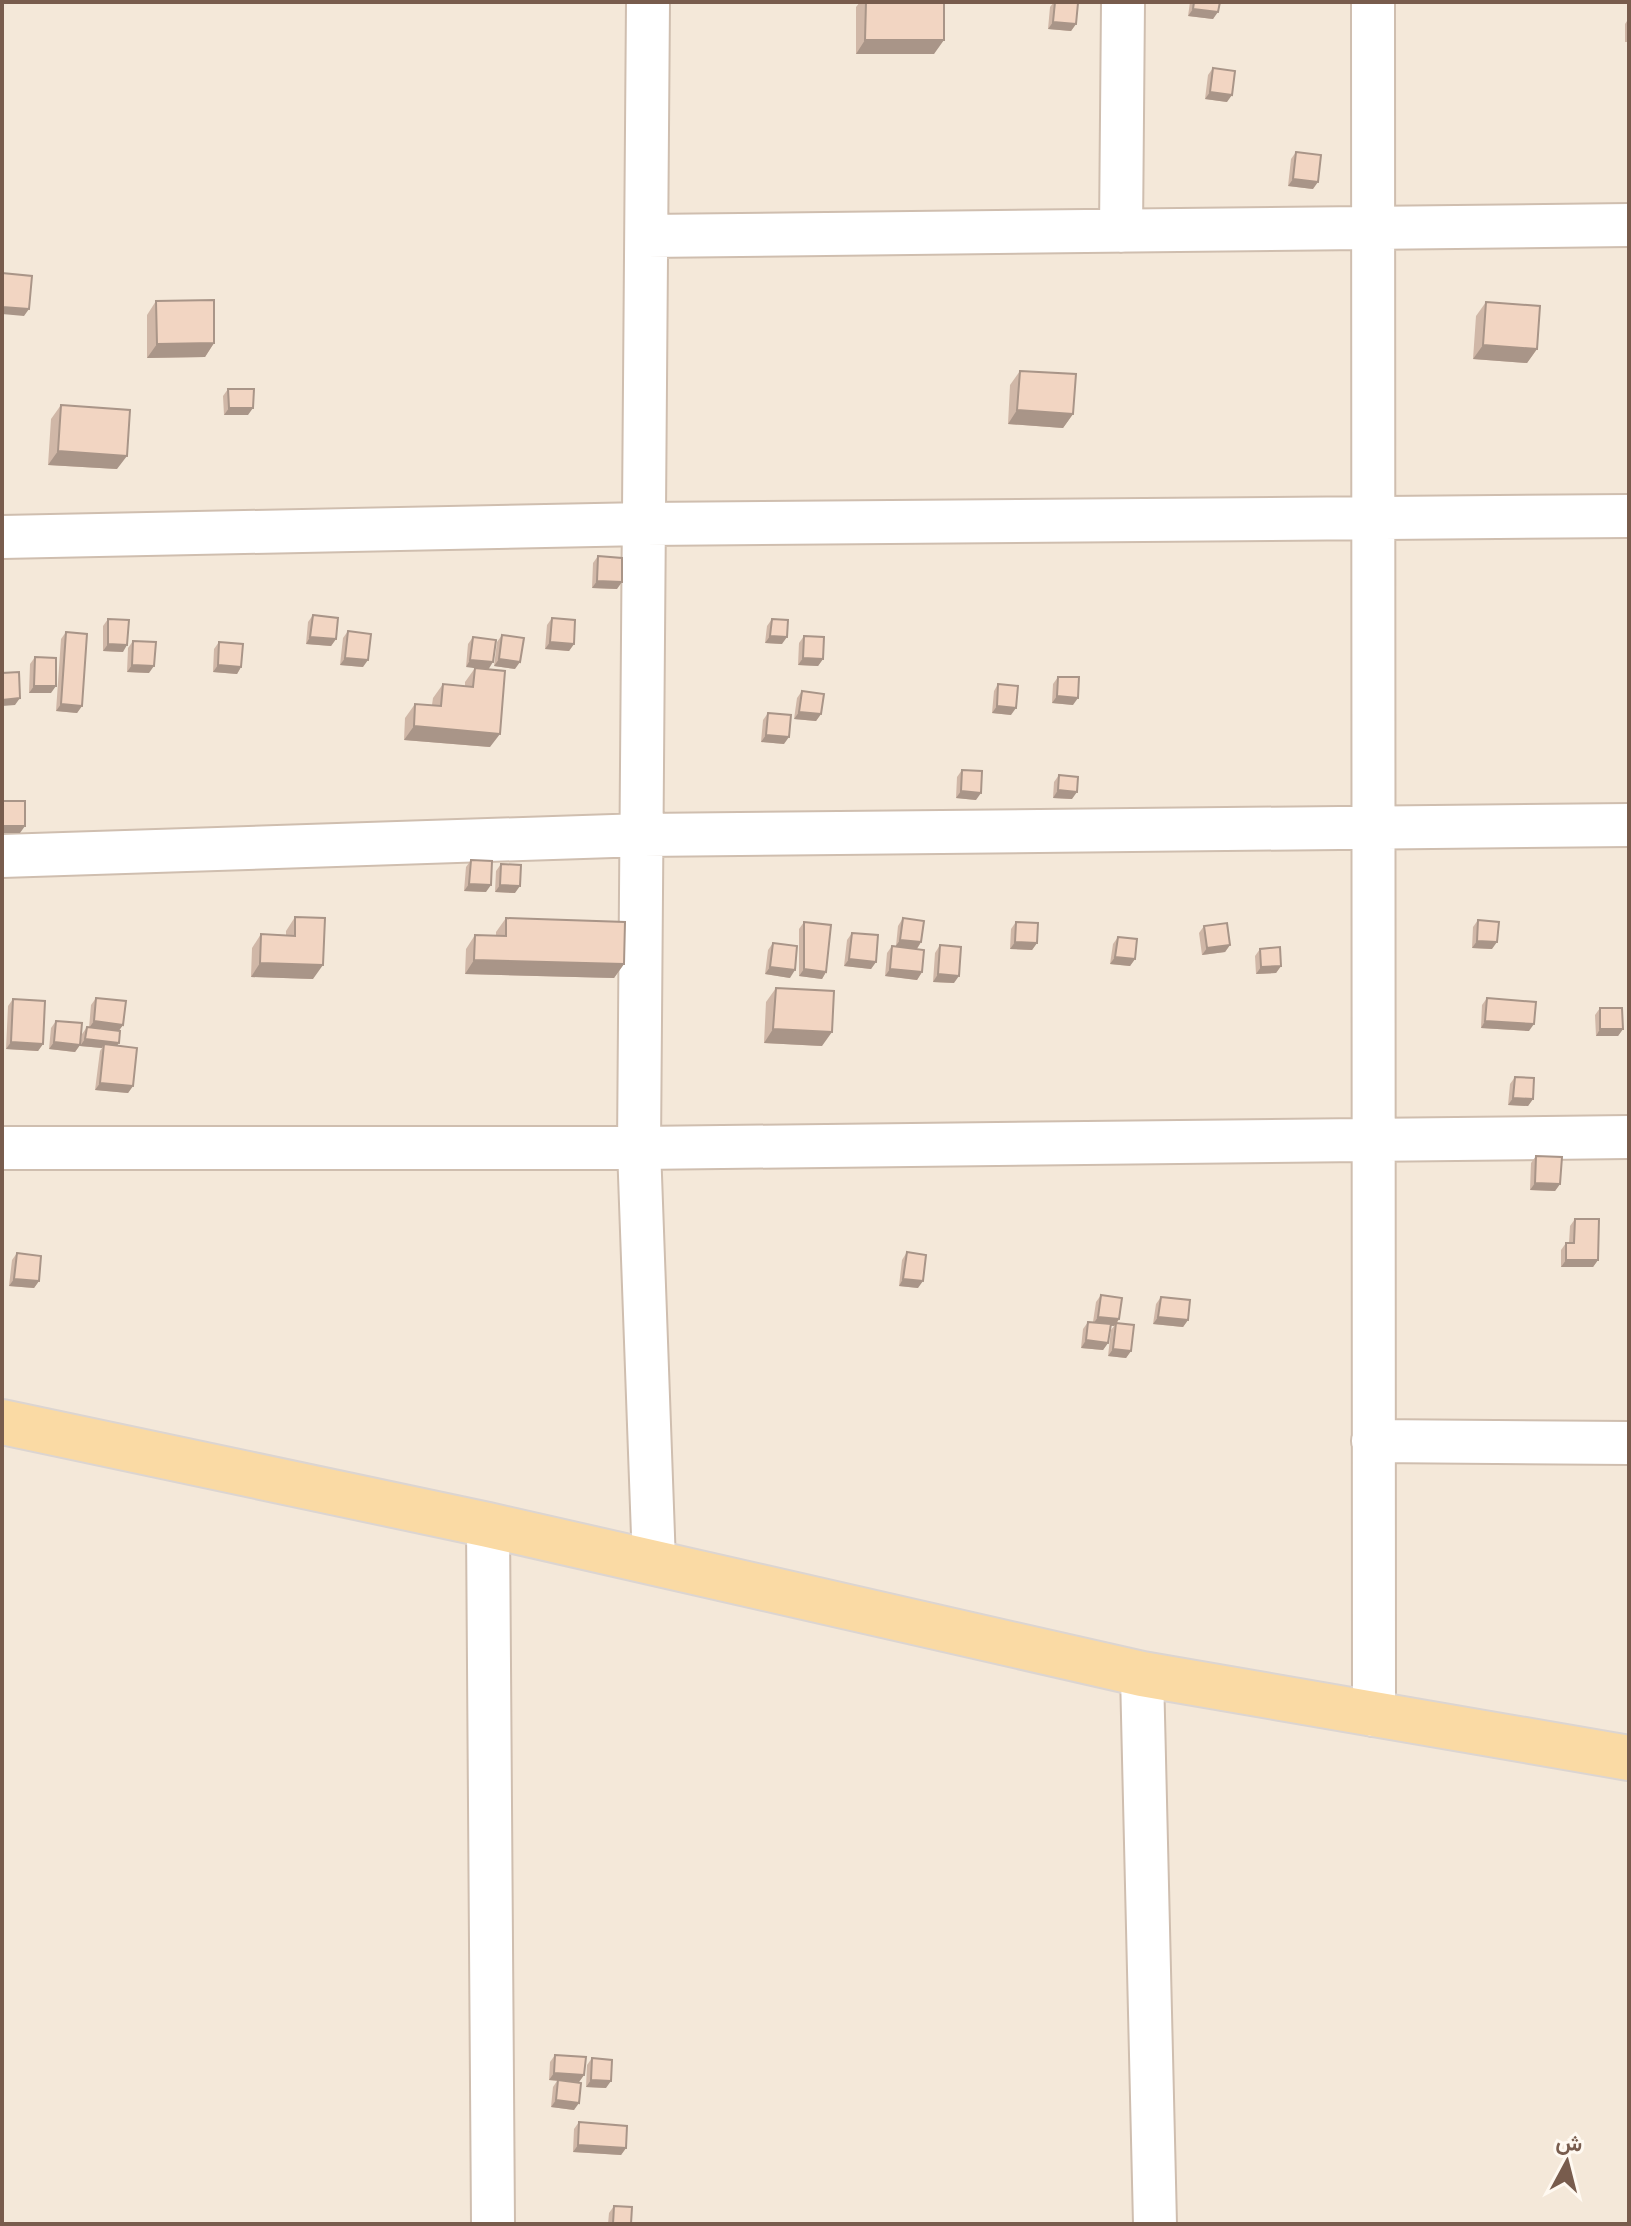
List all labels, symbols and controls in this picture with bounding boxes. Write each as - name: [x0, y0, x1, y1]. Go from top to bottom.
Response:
- north arrow: [1527, 2122, 1607, 2202]
- text: ش: [1555, 2129, 1584, 2158]

